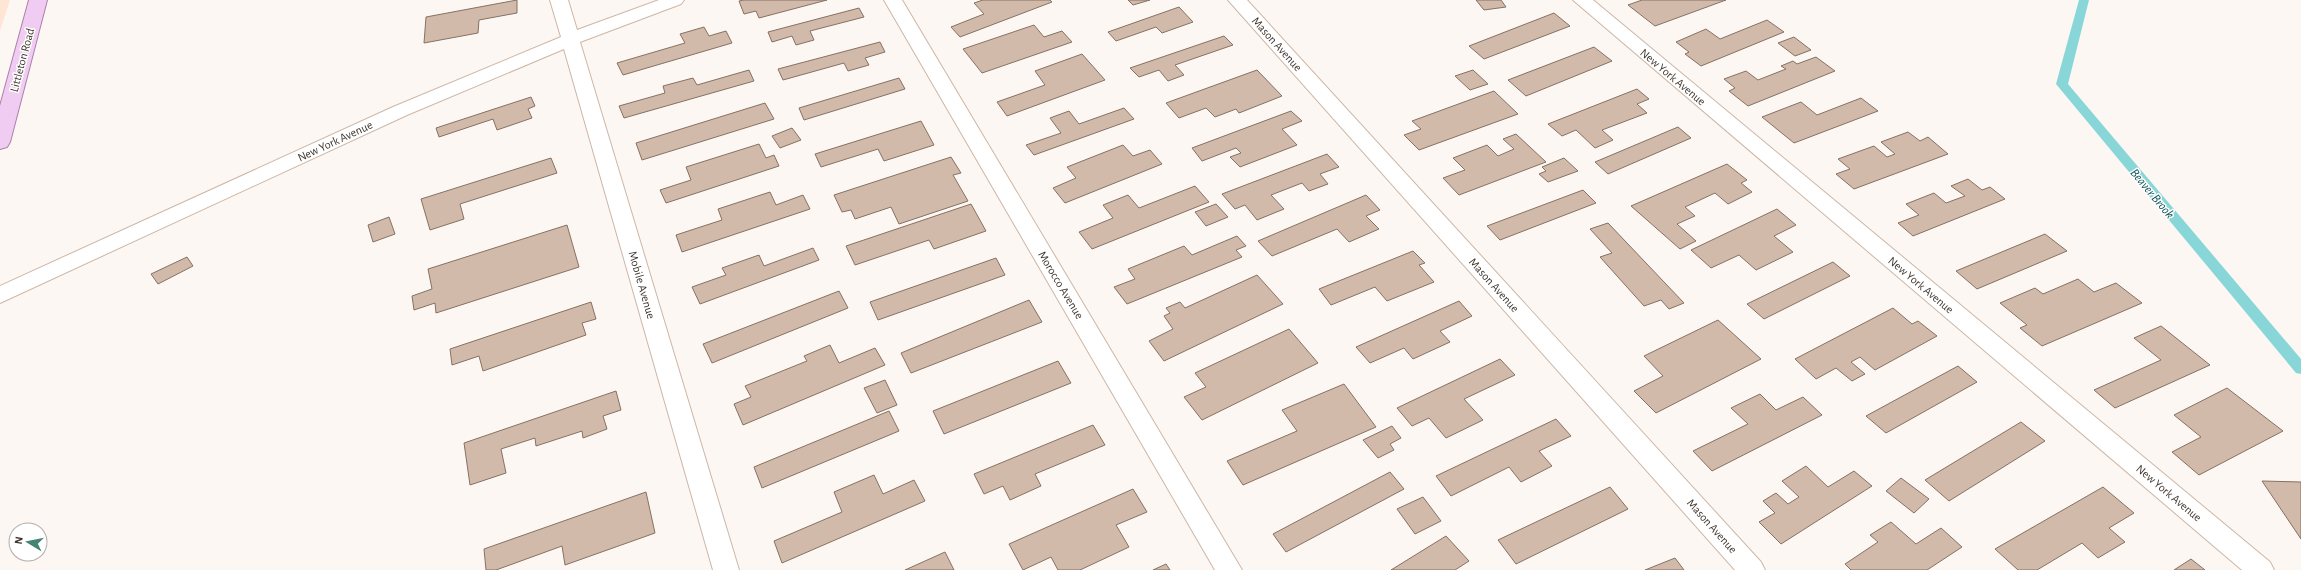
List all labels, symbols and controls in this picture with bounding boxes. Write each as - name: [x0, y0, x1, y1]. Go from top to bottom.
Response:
- street label: Mason Avenue: [1250, 15, 1304, 73]
- street label: Littleton Road: [8, 27, 36, 93]
- street label: New York Avenue: [1638, 46, 1708, 108]
- street label: New York Avenue: [296, 118, 374, 164]
- water label: Beaver Brook: [2127, 167, 2176, 221]
- street label: Morocco Avenue: [1036, 249, 1086, 321]
- street label: Mobile Avenue: [627, 250, 657, 320]
- street label: New York Avenue: [1886, 254, 1956, 316]
- street label: Mason Avenue: [1467, 256, 1521, 314]
- street label: New York Avenue: [2134, 462, 2204, 524]
- street label: Mason Avenue: [1685, 497, 1739, 555]
- north arrow: [8, 522, 48, 562]
- text: N: [13, 536, 25, 545]

